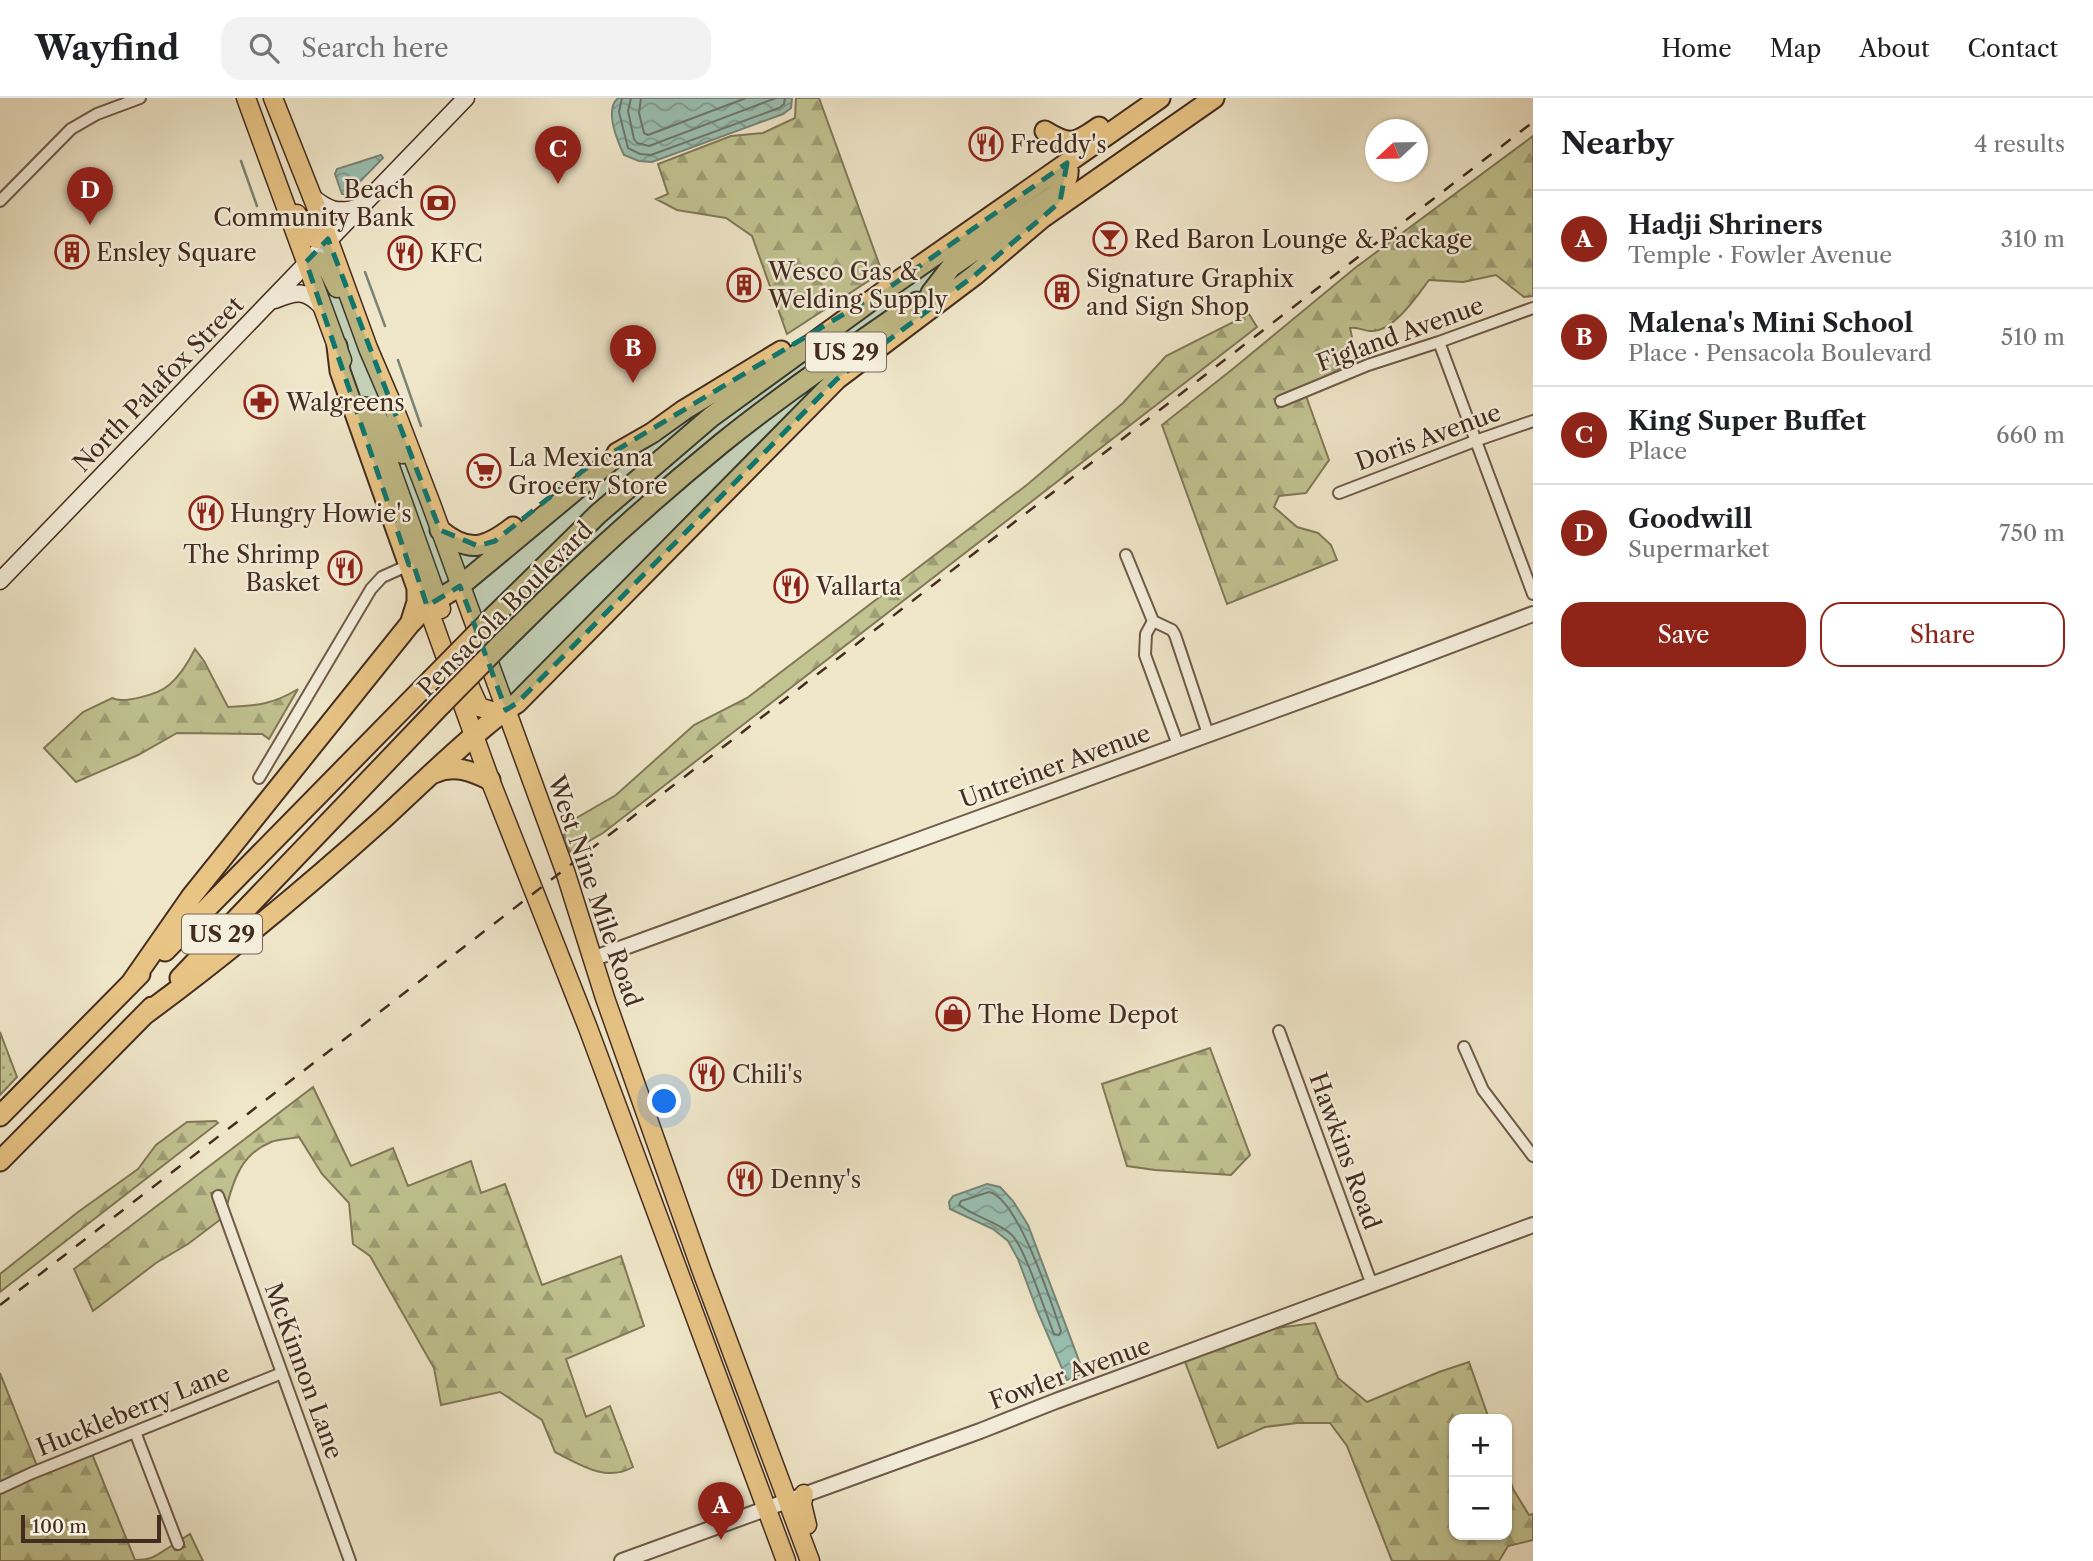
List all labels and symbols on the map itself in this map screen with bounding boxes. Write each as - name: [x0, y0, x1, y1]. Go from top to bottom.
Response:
- north arrow: [1365, 119, 1428, 182]
- restaurant icon: Freddy's: [967, 125, 1005, 163]
- pin: C: [535, 126, 581, 184]
- place label: Freddy's: [1010, 130, 1107, 159]
- pin: D: [67, 167, 113, 225]
- place label: Beach Community Bank: [213, 175, 415, 232]
- bank icon: Beach Community Bank: [419, 184, 457, 222]
- bar icon: Red Baron Lounge & Package: [1091, 220, 1129, 258]
- place label: Red Baron Lounge & Package: [1134, 225, 1472, 254]
- building icon: Ensley Square: [53, 233, 91, 271]
- restaurant icon: KFC: [386, 234, 424, 272]
- place label: Ensley Square: [96, 238, 257, 267]
- place label: KFC: [430, 239, 483, 268]
- place label: Wesco Gas & Welding Supply: [767, 257, 948, 314]
- place label: Signature Graphix and Sign Shop: [1086, 264, 1294, 321]
- building icon: Wesco Gas & Welding Supply: [725, 266, 763, 304]
- building icon: Signature Graphix and Sign Shop: [1043, 273, 1081, 311]
- street label: North Palafox Street: [67, 290, 249, 478]
- street label: Figland Avenue: [1313, 290, 1487, 378]
- pin: B: [610, 325, 656, 383]
- road number: US 29: [806, 332, 886, 372]
- pharmacy icon: Walgreens: [242, 383, 280, 421]
- place label: Walgreens: [285, 388, 405, 417]
- street label: Doris Avenue: [1351, 397, 1505, 477]
- place label: La Mexicana Grocery Store: [508, 443, 668, 500]
- supermarket icon: La Mexicana Grocery Store: [465, 452, 503, 490]
- restaurant icon: Hungry Howie's: [187, 494, 225, 532]
- place label: Hungry Howie's: [230, 499, 412, 528]
- street label: Pensacola Boulevard: [411, 515, 599, 703]
- place label: The Shrimp Basket: [183, 540, 321, 597]
- restaurant icon: The Shrimp Basket: [326, 549, 364, 587]
- restaurant icon: Vallarta: [772, 567, 810, 605]
- place label: Vallarta: [815, 572, 902, 601]
- street label: Untreiner Avenue: [956, 718, 1154, 814]
- street label: West Nine Mile Road: [541, 771, 648, 1011]
- road number: US 29: [182, 914, 262, 954]
- shop icon: The Home Depot: [934, 995, 972, 1033]
- place label: The Home Depot: [978, 1000, 1179, 1029]
- restaurant icon: Chili's: [688, 1055, 726, 1093]
- place label: Chili's: [732, 1060, 803, 1089]
- street label: Hawkins Road: [1303, 1069, 1387, 1234]
- your location: [647, 1084, 681, 1118]
- restaurant icon: Denny's: [726, 1160, 764, 1198]
- place label: Denny's: [770, 1165, 861, 1194]
- street label: McKinnon Lane: [259, 1279, 349, 1463]
- street label: Fowler Avenue: [985, 1330, 1155, 1416]
- street label: Huckleberry Lane: [32, 1358, 234, 1462]
- pin: A: [698, 1482, 744, 1540]
- scale bar: [21, 1512, 161, 1544]

